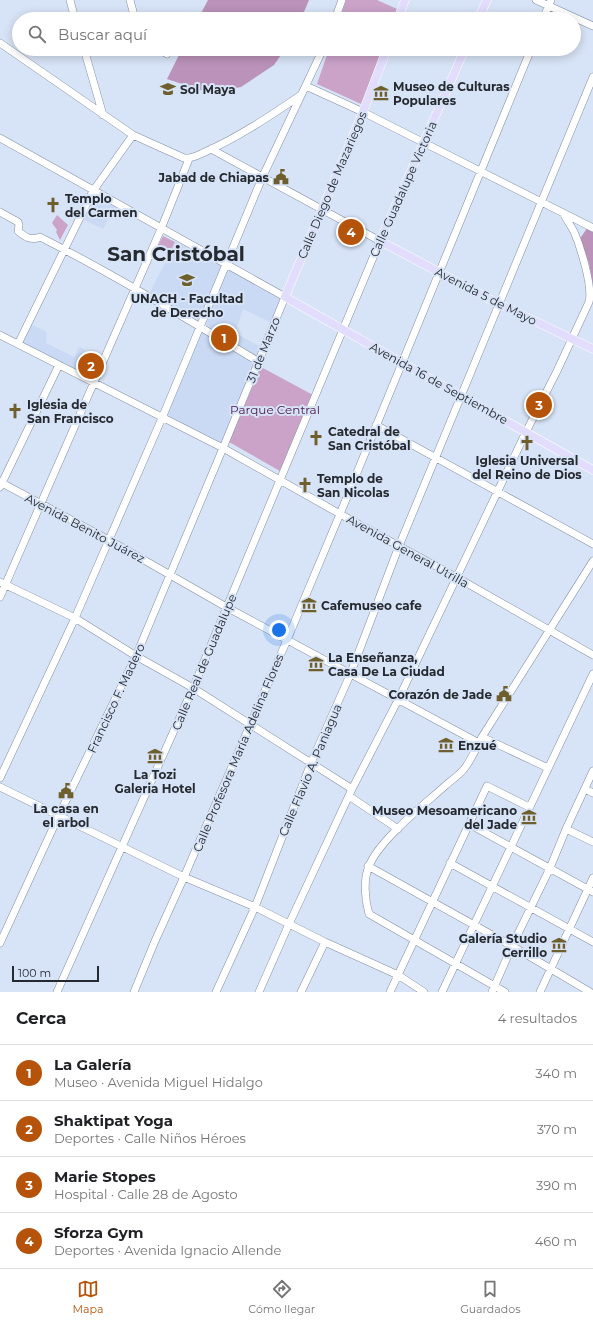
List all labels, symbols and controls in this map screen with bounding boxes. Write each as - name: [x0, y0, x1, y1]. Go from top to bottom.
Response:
- search box: [12, 12, 581, 56]
- icon: search: [26, 23, 48, 45]
- text: Buscar aquí: [58, 25, 147, 44]
- place label: Museo de Culturas Populares: [393, 79, 510, 108]
- school or university icon: Sol Maya: [159, 80, 177, 98]
- place label: Sol Maya: [180, 82, 236, 97]
- museum icon: Museo de Culturas Populares: [372, 84, 390, 102]
- street label: Calle Diego de Mazariegos: [294, 109, 370, 261]
- street label: Calle Guadalupe Victoria: [366, 119, 440, 259]
- public building icon: Jabad de Chiapas: [272, 168, 290, 186]
- place label: Jabad de Chiapas: [158, 170, 270, 185]
- place label: Templo del Carmen: [65, 191, 138, 220]
- church icon: Templo del Carmen: [44, 196, 62, 214]
- pin: 4: [338, 217, 364, 247]
- district label: San Cristóbal: [107, 242, 245, 266]
- street label: Avenida 5 de Mayo: [433, 264, 539, 328]
- school or university icon: UNACH - Facultad de Derecho: [178, 271, 196, 289]
- place label: UNACH - Facultad de Derecho: [131, 291, 243, 320]
- street label: 31 de Marzo: [243, 315, 283, 385]
- pin: 1: [211, 323, 237, 353]
- street label: Avenida 16 de Septiembre: [367, 339, 511, 427]
- pin: 2: [78, 351, 104, 381]
- pin: 3: [526, 390, 552, 420]
- place label: Iglesia de San Francisco: [27, 397, 114, 426]
- church icon: Iglesia de San Francisco: [6, 402, 24, 420]
- park label: Parque Central: [230, 402, 320, 417]
- place label: Catedral de San Cristóbal: [328, 424, 411, 453]
- church icon: Catedral de San Cristóbal: [307, 429, 325, 447]
- church icon: Iglesia Universal del Reino de Dios: [518, 434, 536, 452]
- place label: Iglesia Universal del Reino de Dios: [472, 453, 582, 482]
- place label: Templo de San Nicolas: [317, 471, 390, 500]
- church icon: Templo de San Nicolas: [296, 476, 314, 494]
- street label: Avenida Benito Juárez: [23, 490, 147, 566]
- street label: Avenida General Utrilla: [344, 511, 472, 591]
- street label: Calle Real de Guadalupe: [168, 592, 240, 732]
- museum icon: Cafemuseo cafe: [300, 596, 318, 614]
- place label: Cafemuseo cafe: [321, 598, 422, 613]
- your location: [269, 620, 289, 640]
- street label: Francisco F. Madero: [84, 641, 148, 755]
- place label: La Enseñanza, Casa De La Ciudad: [328, 650, 445, 679]
- street label: Calle Profesora María Adelina Flores: [189, 652, 287, 854]
- museum icon: La Enseñanza, Casa De La Ciudad: [307, 655, 325, 673]
- public building icon: Corazón de Jade: [495, 685, 513, 703]
- place label: Corazón de Jade: [388, 687, 492, 702]
- street label: Calle Flavio A. Paniagua: [275, 701, 345, 839]
- museum icon: Enzué: [437, 736, 455, 754]
- place label: Enzué: [458, 738, 497, 753]
- museum icon: La Tozi Galeria Hotel: [146, 747, 164, 765]
- place label: La Tozi Galeria Hotel: [114, 767, 196, 796]
- public building icon: La casa en el arbol: [57, 782, 75, 800]
- place label: La casa en el arbol: [33, 801, 99, 830]
- place label: Museo Mesoamericano del Jade: [372, 803, 517, 832]
- museum icon: Museo Mesoamericano del Jade: [520, 808, 538, 826]
- place label: Galería Studio Cerrillo: [459, 931, 547, 960]
- museum icon: Galería Studio Cerrillo: [550, 936, 568, 954]
- scale bar: [12, 964, 99, 983]
- text: 100 m: [18, 966, 51, 980]
- text: Cerca: [16, 1008, 66, 1028]
- text: 4 resultados: [498, 1010, 577, 1026]
- text: La Galería: [54, 1055, 132, 1074]
- text: 1: [26, 1065, 32, 1081]
- text: 340 m: [535, 1065, 577, 1081]
- text: Museo · Avenida Miguel Hidalgo: [54, 1074, 263, 1090]
- text: Shaktipat Yoga: [54, 1111, 173, 1130]
- text: 2: [25, 1121, 33, 1137]
- text: 370 m: [537, 1121, 577, 1137]
- text: Deportes · Calle Niños Héroes: [54, 1130, 246, 1146]
- text: Marie Stopes: [54, 1167, 156, 1186]
- text: 3: [25, 1177, 33, 1193]
- text: 390 m: [536, 1177, 577, 1193]
- text: Hospital · Calle 28 de Agosto: [54, 1186, 238, 1202]
- text: Sforza Gym: [54, 1223, 143, 1242]
- text: 4: [25, 1233, 33, 1249]
- text: 460 m: [535, 1233, 577, 1249]
- text: Deportes · Avenida Ignacio Allende: [54, 1242, 281, 1258]
- tab: Mapa: [72, 1278, 103, 1316]
- tab: Cómo llegar: [248, 1278, 315, 1316]
- tab: Guardados: [460, 1278, 521, 1316]

